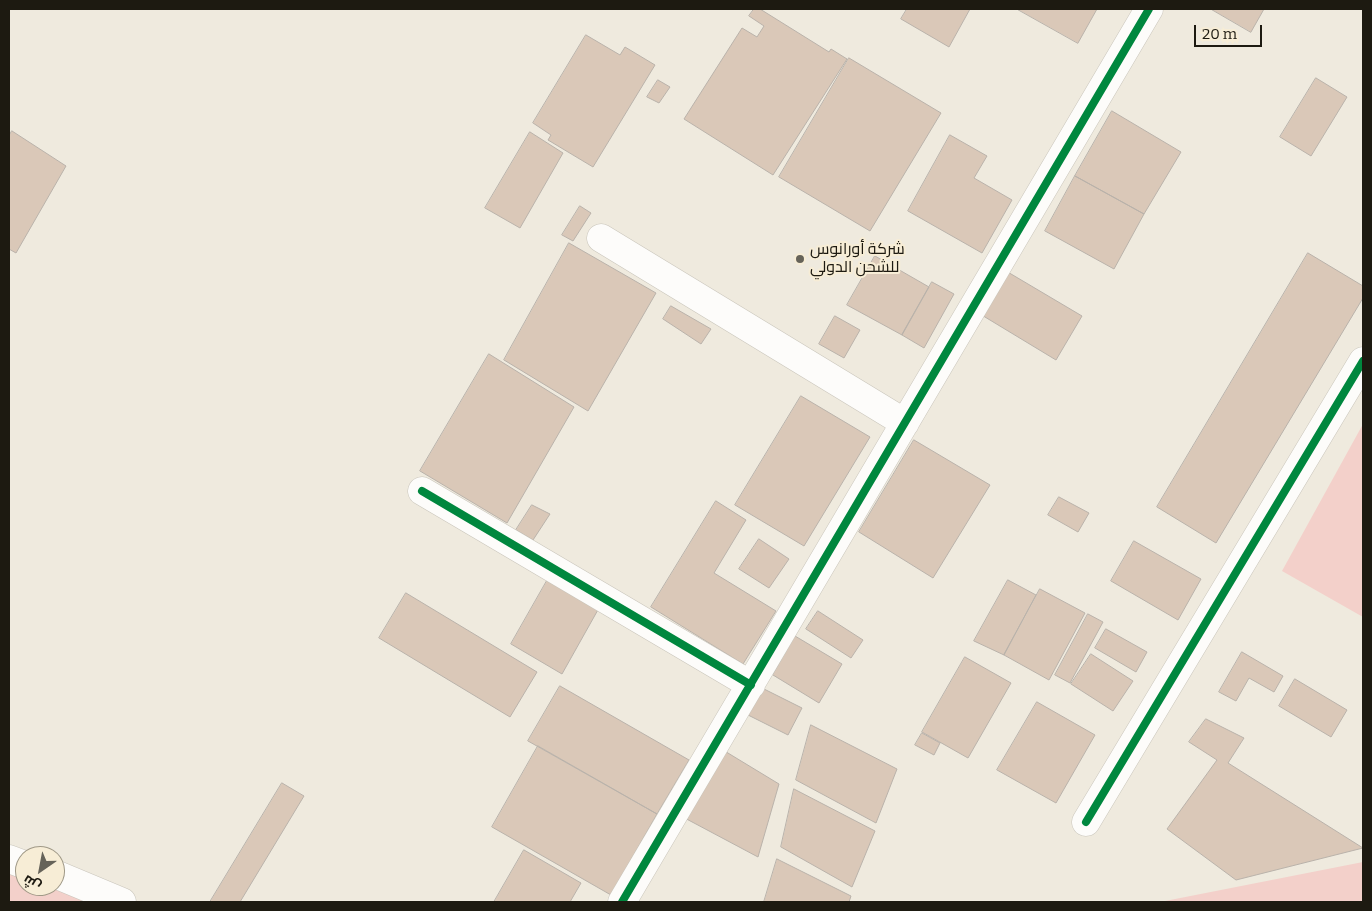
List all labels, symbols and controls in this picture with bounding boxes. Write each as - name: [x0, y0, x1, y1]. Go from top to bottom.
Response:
- scale bar: [1197, 15, 1264, 47]
- text: 20 m: [1202, 25, 1237, 43]
- place label: شركة أورانوس للشحن الدولي: [810, 240, 905, 278]
- marker: شركة أورانوس للشحن الدولي: [794, 253, 806, 265]
- north arrow: [15, 846, 65, 896]
- text: ش: [20, 871, 44, 895]

